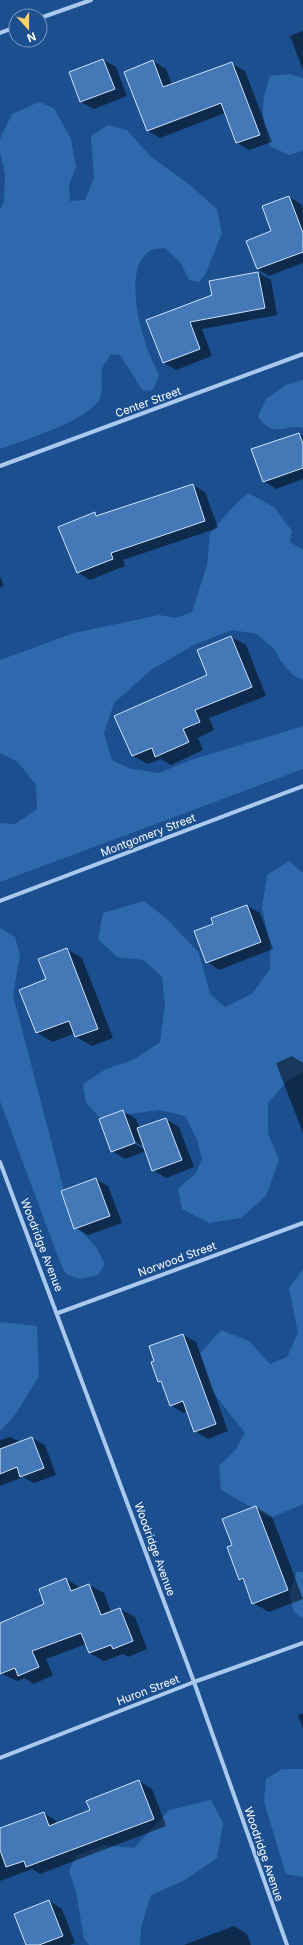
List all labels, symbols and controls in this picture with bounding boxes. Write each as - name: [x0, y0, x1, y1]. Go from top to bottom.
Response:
- north arrow: [8, 8, 48, 48]
- text: N: [25, 29, 38, 45]
- street label: Center Street: [113, 383, 183, 420]
- street label: Montgomery Street: [99, 810, 198, 860]
- street label: Woodridge Avenue: [18, 1196, 66, 1294]
- street label: Norwood Street: [136, 1238, 218, 1280]
- street label: Woodridge Avenue: [132, 1500, 178, 1598]
- street label: Huron Street: [115, 1672, 182, 1708]
- street label: Woodridge Avenue: [241, 1805, 287, 1903]

